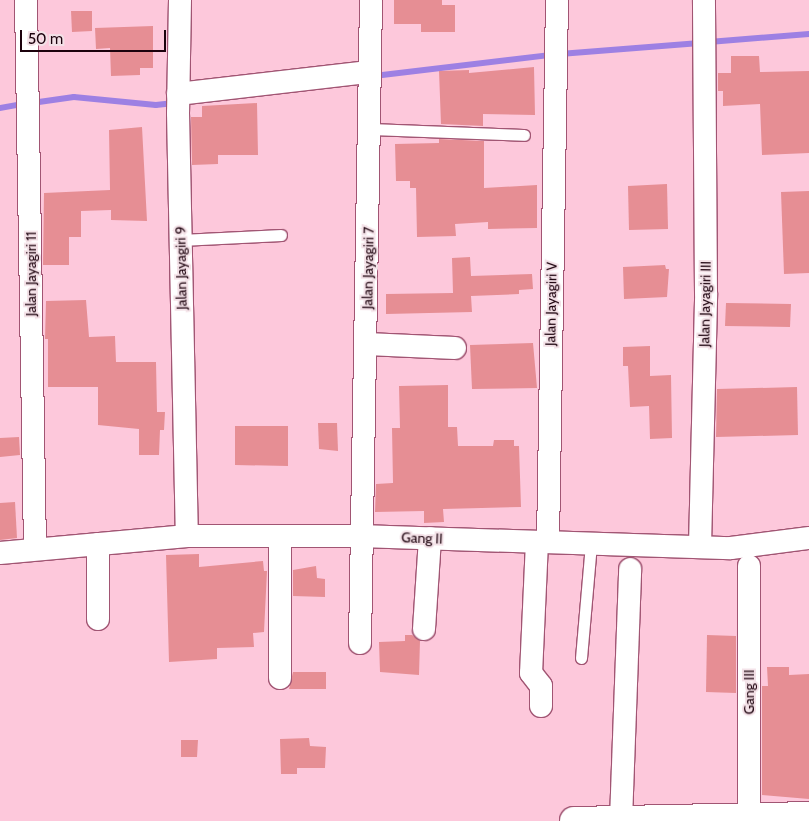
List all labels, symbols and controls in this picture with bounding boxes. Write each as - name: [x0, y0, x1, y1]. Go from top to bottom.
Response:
- scale bar: [22, 20, 169, 52]
- text: 50 m: [28, 30, 63, 48]
- street label: Jalan Jayagiri 9: [172, 226, 190, 310]
- street label: Jalan Jayagiri 7: [359, 227, 377, 309]
- street label: Jalan Jayagiri 11: [23, 232, 39, 316]
- street label: Jalan Jayagiri III: [696, 261, 714, 347]
- street label: Jalan Jayagiri V: [542, 262, 560, 346]
- street label: Gang II: [401, 529, 443, 547]
- street label: Gang III: [741, 670, 757, 714]

